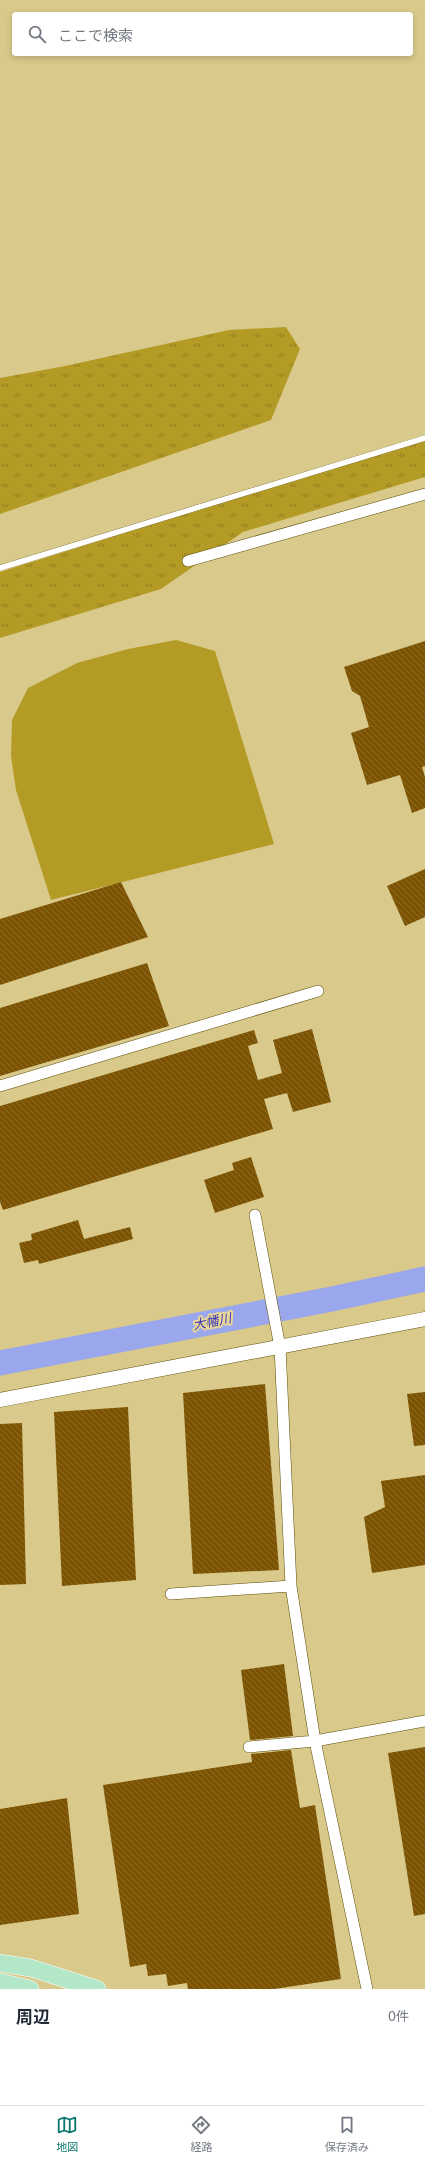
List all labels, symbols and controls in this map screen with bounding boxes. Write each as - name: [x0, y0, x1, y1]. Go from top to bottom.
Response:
- search box: [12, 12, 413, 56]
- icon: search: [26, 23, 48, 45]
- text: ここで検索: [58, 27, 133, 44]
- water label: 大幡川: [192, 1310, 235, 1333]
- text: 周辺: [16, 2007, 50, 2027]
- text: 0件: [388, 2009, 409, 2024]
- tab: 地図: [56, 2114, 78, 2154]
- tab: 経路: [190, 2114, 212, 2154]
- tab: 保存済み: [325, 2114, 369, 2154]

